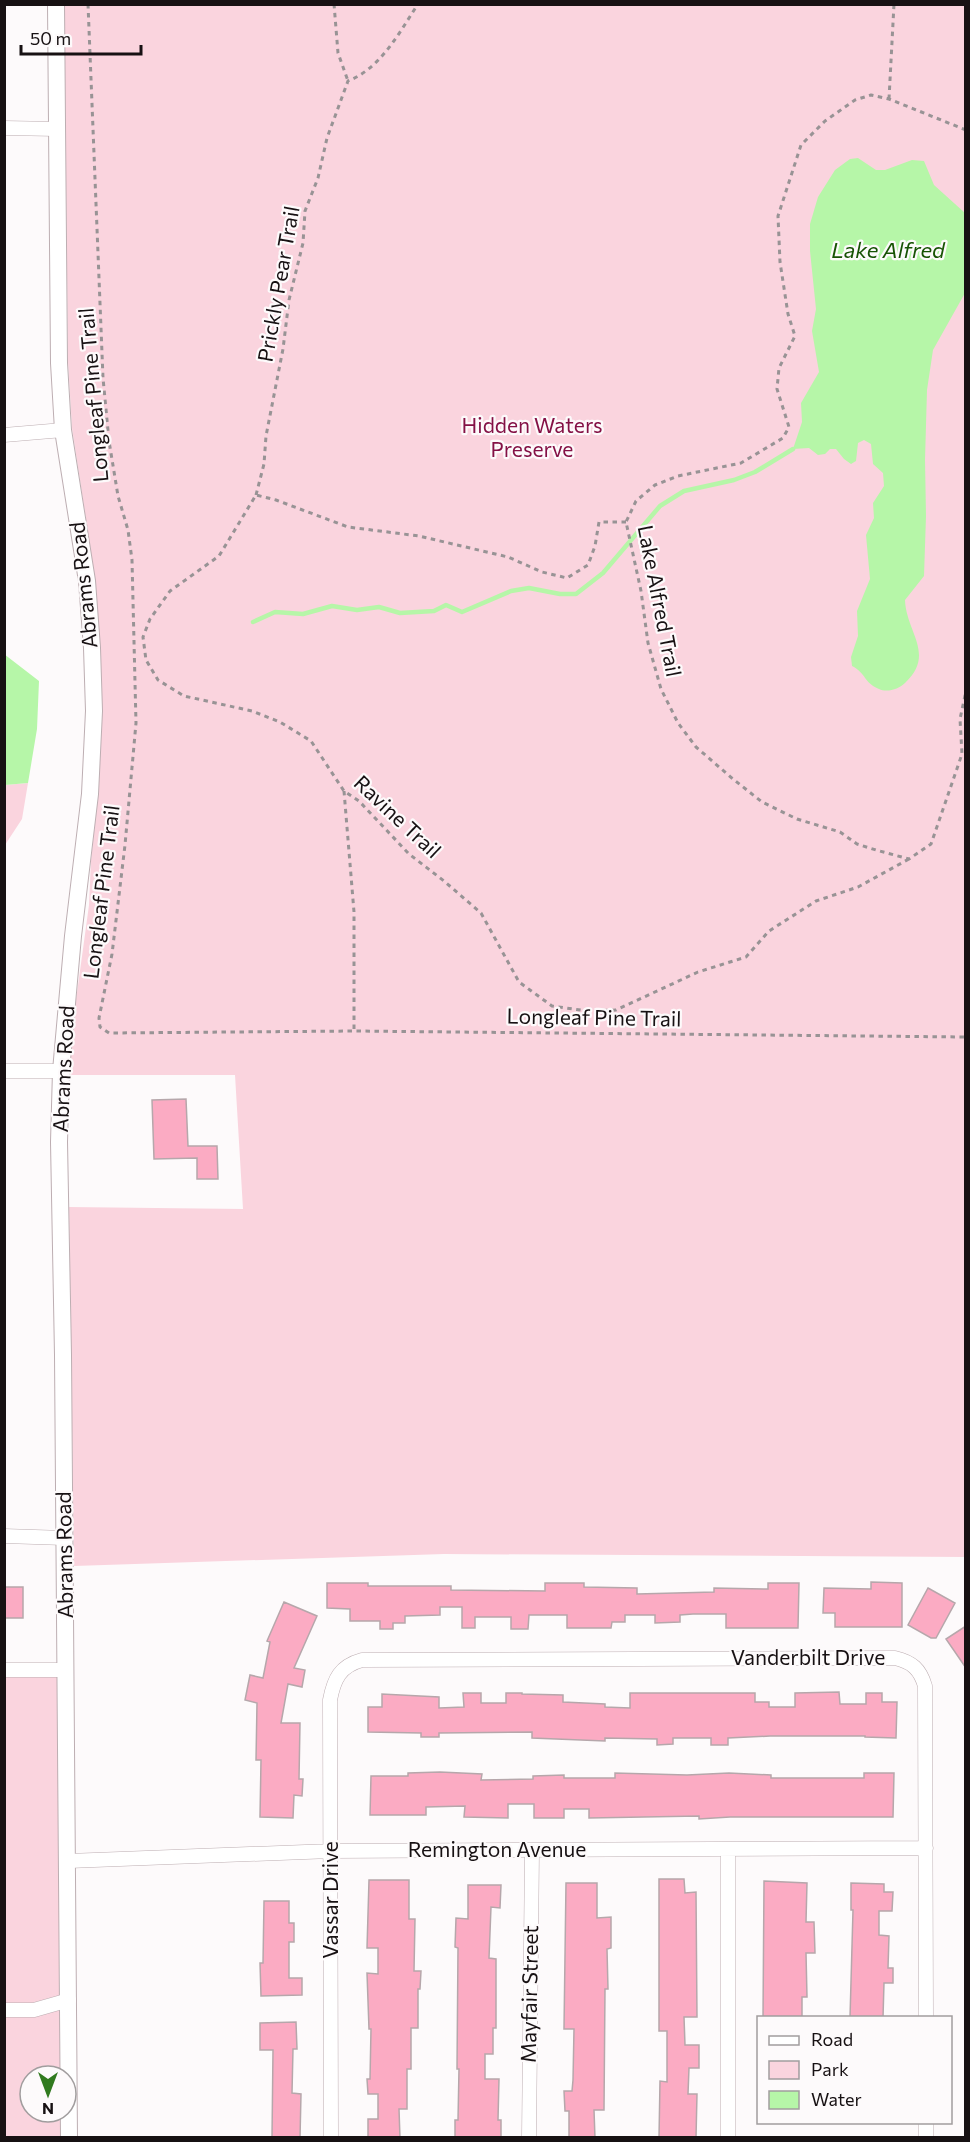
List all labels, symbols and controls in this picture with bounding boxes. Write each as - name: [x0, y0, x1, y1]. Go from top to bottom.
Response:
- scale bar: [21, 18, 141, 56]
- text: 50 m: [30, 27, 71, 49]
- street label: Prickly Pear Trail: [252, 204, 304, 364]
- water label: Lake Alfred: [831, 236, 946, 263]
- street label: Longleaf Pine Trail: [72, 307, 113, 483]
- park label: Hidden Waters Preserve: [462, 412, 602, 461]
- street label: Abrams Road: [63, 521, 102, 650]
- street label: Lake Alfred Trail: [634, 523, 687, 679]
- street label: Ravine Trail: [349, 769, 447, 862]
- street label: Longleaf Pine Trail: [77, 803, 124, 980]
- street label: Longleaf Pine Trail: [506, 1002, 682, 1031]
- street label: Abrams Road: [47, 1005, 78, 1133]
- street label: Abrams Road: [50, 1491, 77, 1619]
- street label: Vanderbilt Drive: [731, 1644, 885, 1669]
- street label: Remington Avenue: [408, 1836, 586, 1861]
- street label: Vassar Drive: [317, 1841, 342, 1959]
- street label: Mayfair Street: [515, 1925, 542, 2063]
- legend: [757, 2016, 952, 2124]
- text: Road: [811, 2028, 853, 2050]
- text: Park: [811, 2058, 849, 2080]
- north arrow: [18, 2064, 78, 2124]
- text: Water: [811, 2088, 862, 2110]
- text: N: [42, 2100, 54, 2119]

